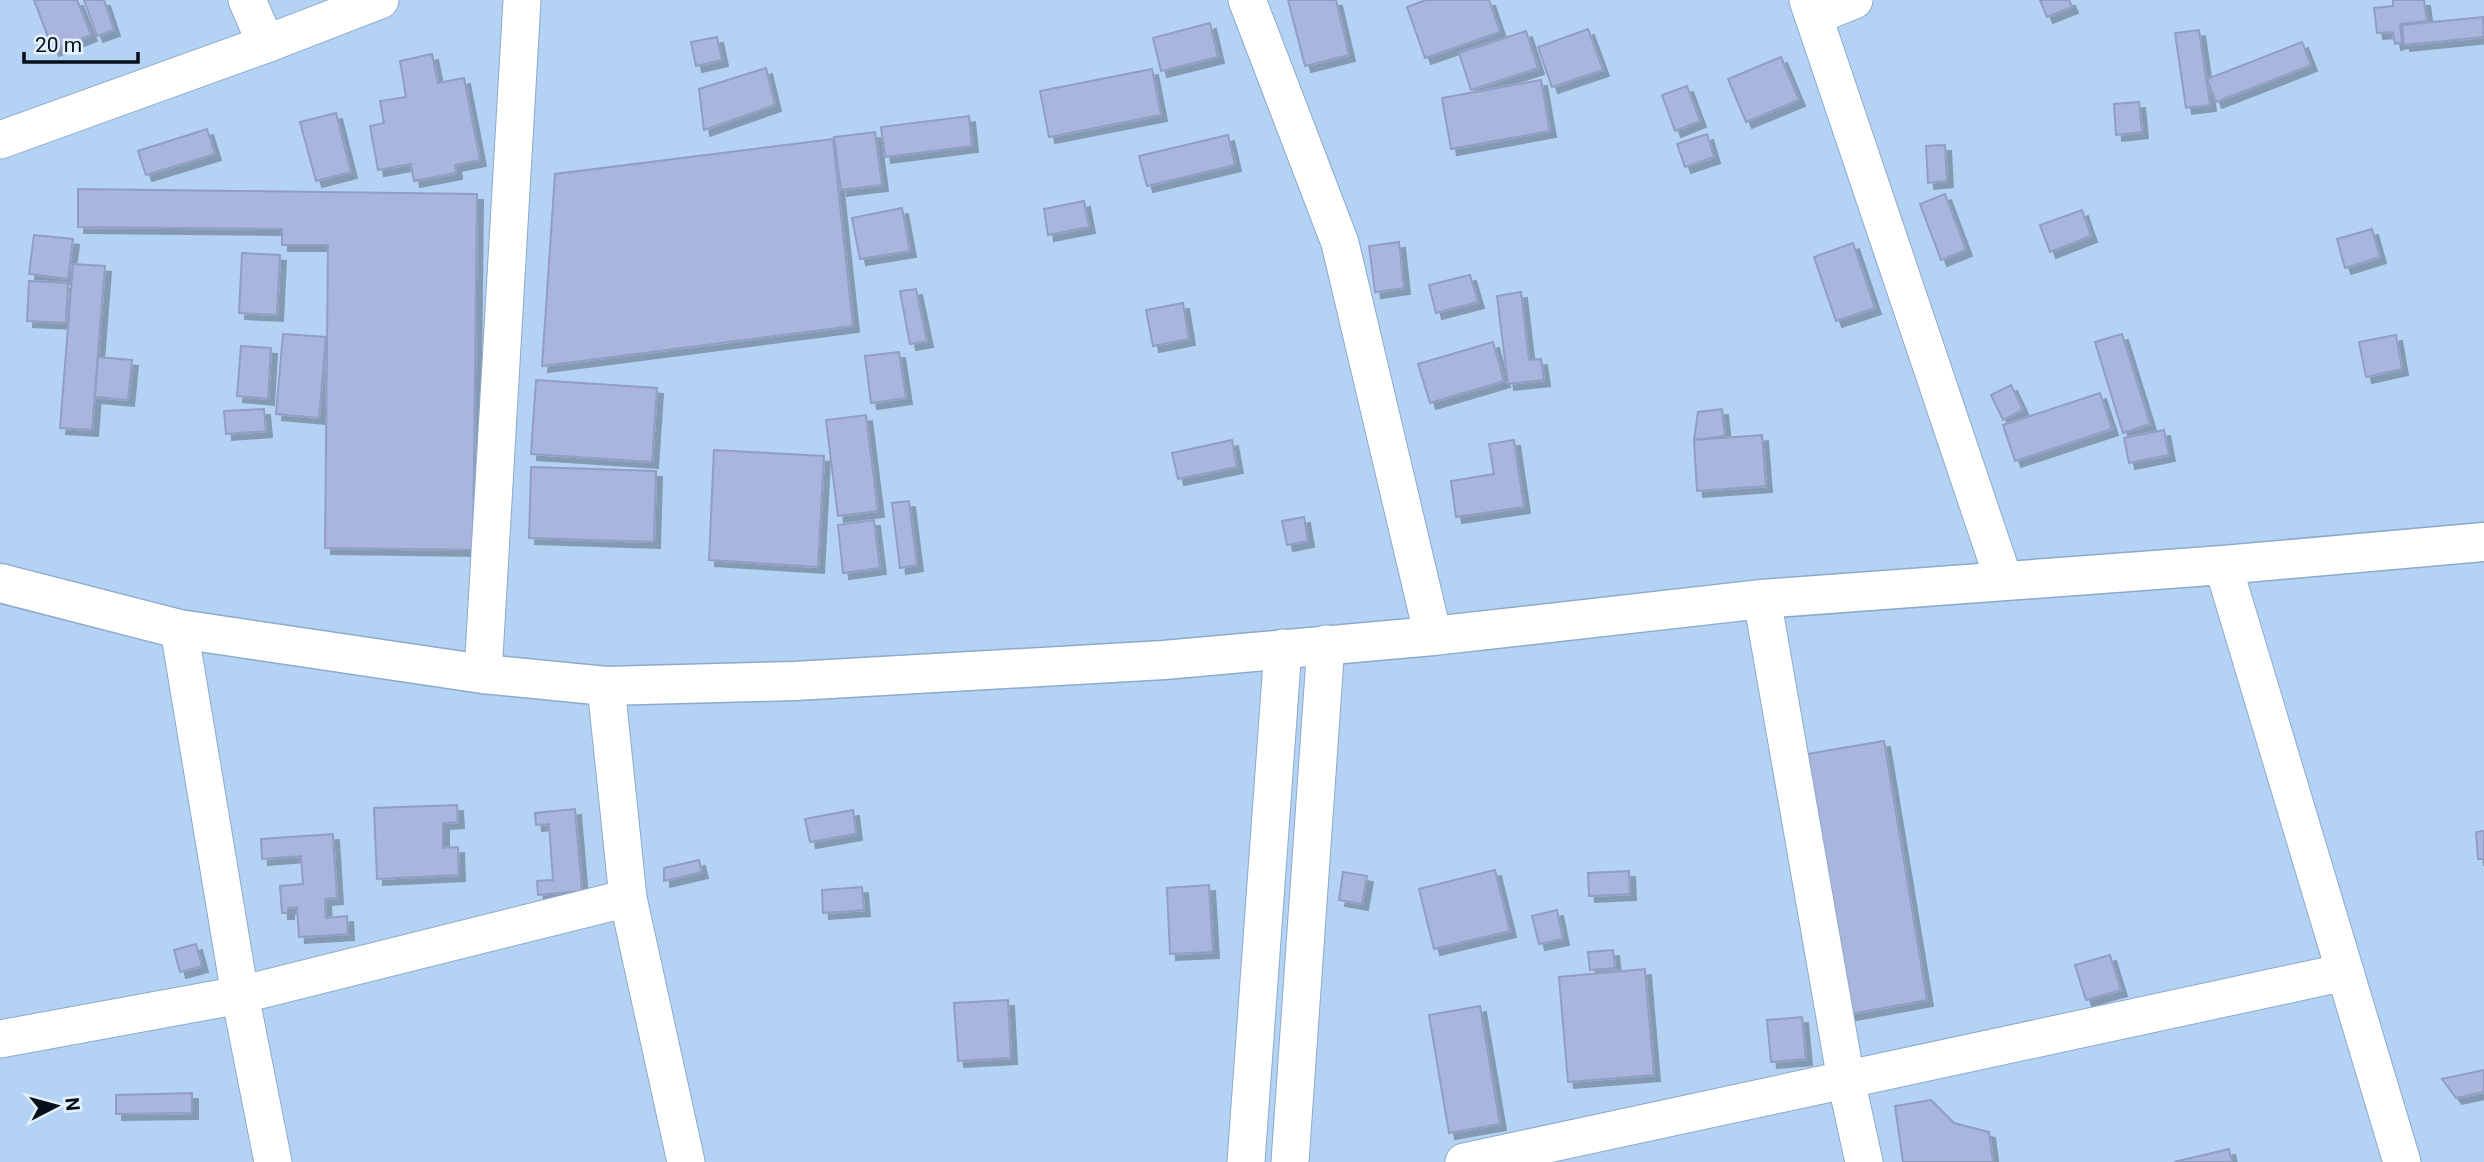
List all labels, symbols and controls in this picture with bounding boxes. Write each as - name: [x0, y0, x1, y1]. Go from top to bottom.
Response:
- scale bar: [24, 21, 138, 65]
- text: 20 m: [35, 33, 82, 57]
- north arrow: [21, 1071, 91, 1141]
- text: N: [60, 1096, 85, 1112]

